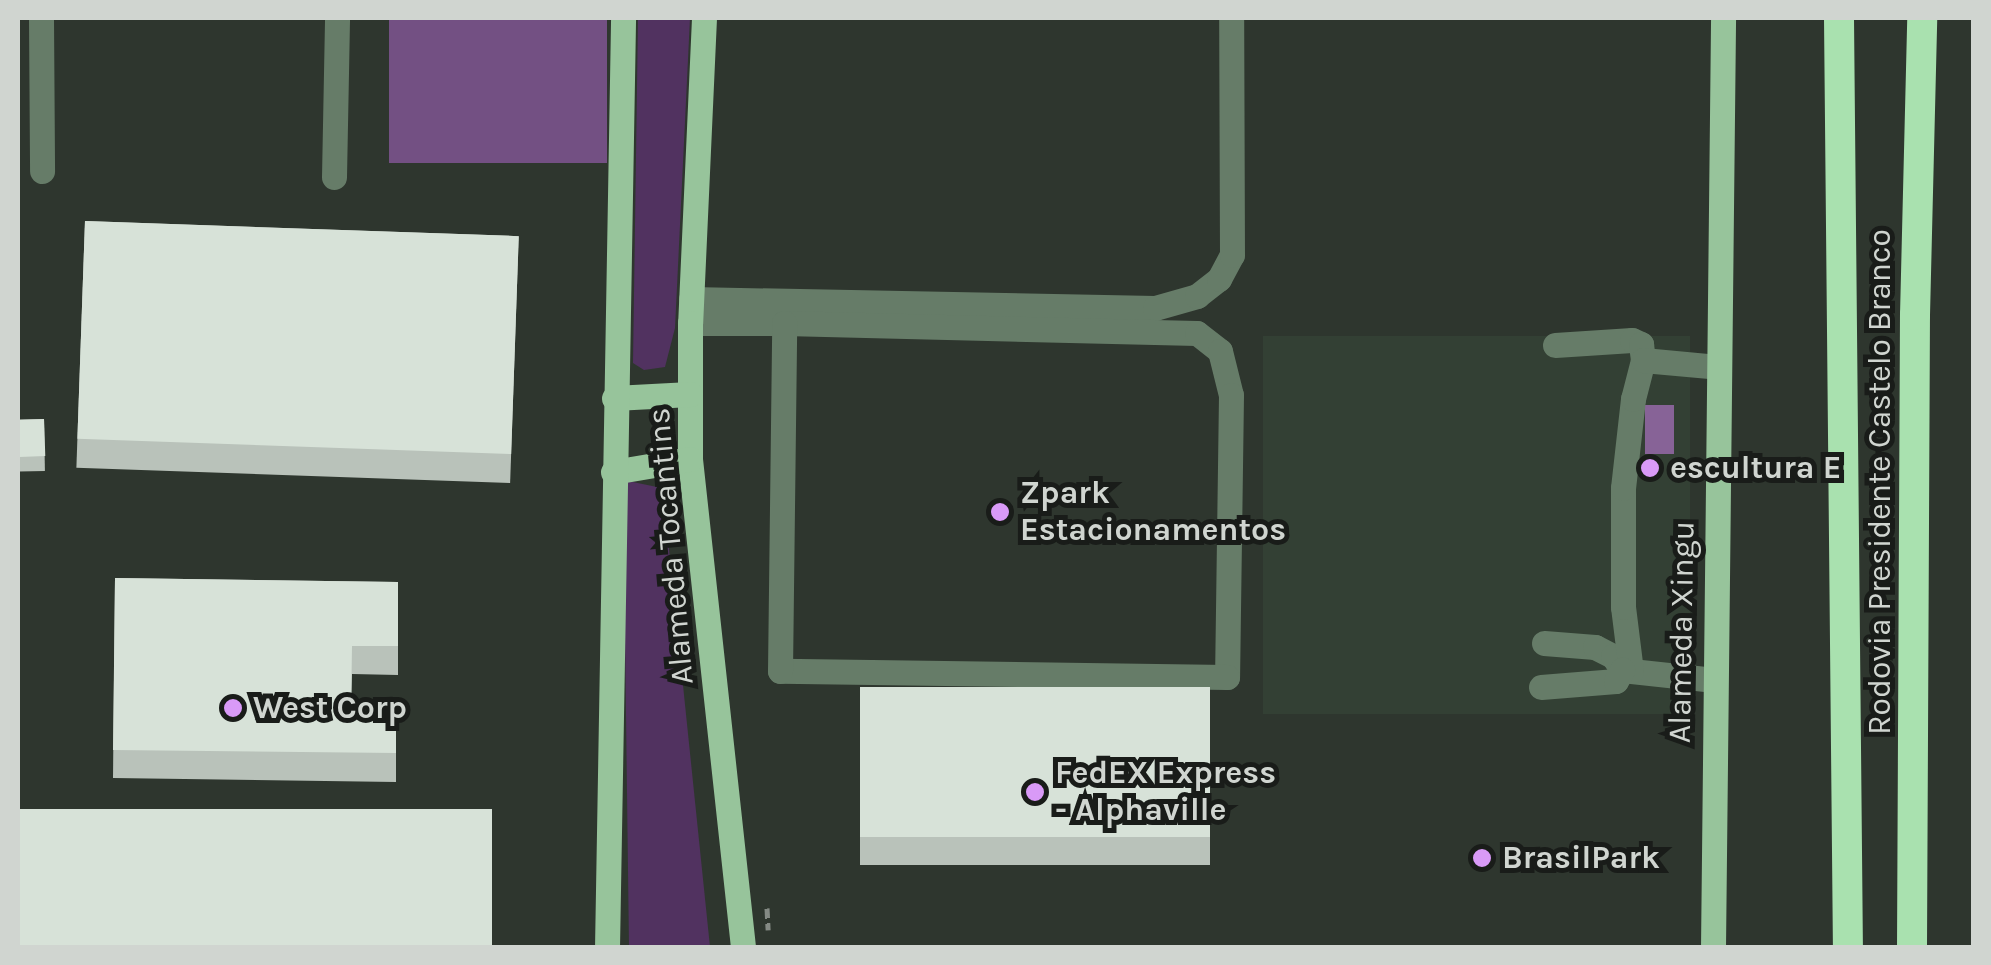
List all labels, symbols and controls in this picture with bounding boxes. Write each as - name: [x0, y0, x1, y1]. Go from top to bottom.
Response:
- street label: Rodovia Presidente Castelo Branco: [1861, 229, 1899, 735]
- street label: Alameda Tocantins: [640, 406, 702, 686]
- place label: escultura E: [1670, 449, 1841, 487]
- marker: escultura E: [1639, 457, 1661, 479]
- place label: Zpark Estacionamentos: [1020, 475, 1286, 550]
- marker: Zpark Estacionamentos: [989, 501, 1011, 523]
- street label: Alameda Xingu: [1661, 521, 1703, 743]
- place label: West Corp: [253, 689, 407, 727]
- marker: West Corp: [222, 697, 244, 719]
- place label: FedEX Express - Alphaville: [1055, 755, 1276, 830]
- marker: FedEX Express - Alphaville: [1024, 781, 1046, 803]
- place label: BrasilPark: [1502, 839, 1660, 877]
- marker: BrasilPark: [1471, 847, 1493, 869]

